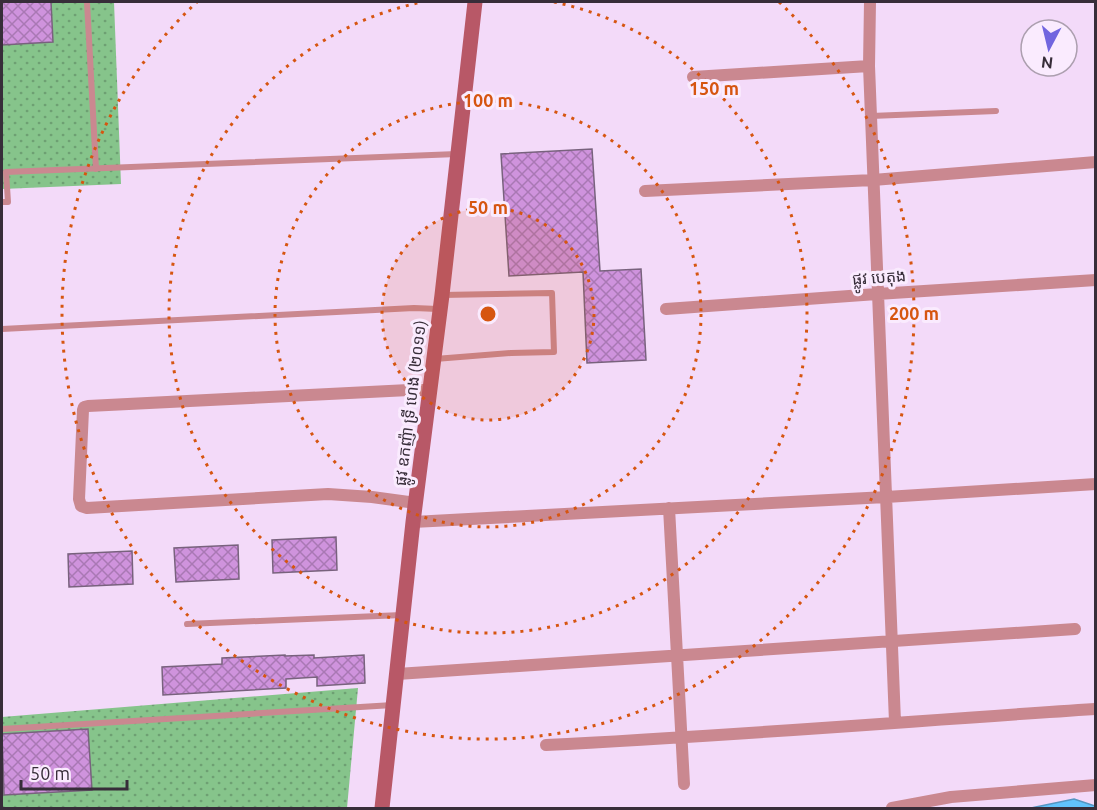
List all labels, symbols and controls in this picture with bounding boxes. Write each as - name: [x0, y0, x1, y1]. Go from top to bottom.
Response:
- north arrow: [1019, 18, 1079, 78]
- text: N: [1040, 53, 1054, 73]
- text: 150 m: [689, 78, 739, 98]
- text: 100 m: [463, 90, 513, 110]
- text: 50 m: [468, 197, 508, 217]
- street label: ផ្លូវ បេតុង: [851, 266, 907, 294]
- text: 200 m: [889, 303, 939, 323]
- centre of rings: [478, 304, 498, 324]
- street label: ផ្លូវ ឧកញ៉ា ទ្រី ហេង (២០១១): [390, 319, 435, 487]
- scale bar: [21, 753, 128, 791]
- text: 50 m: [30, 763, 70, 783]

